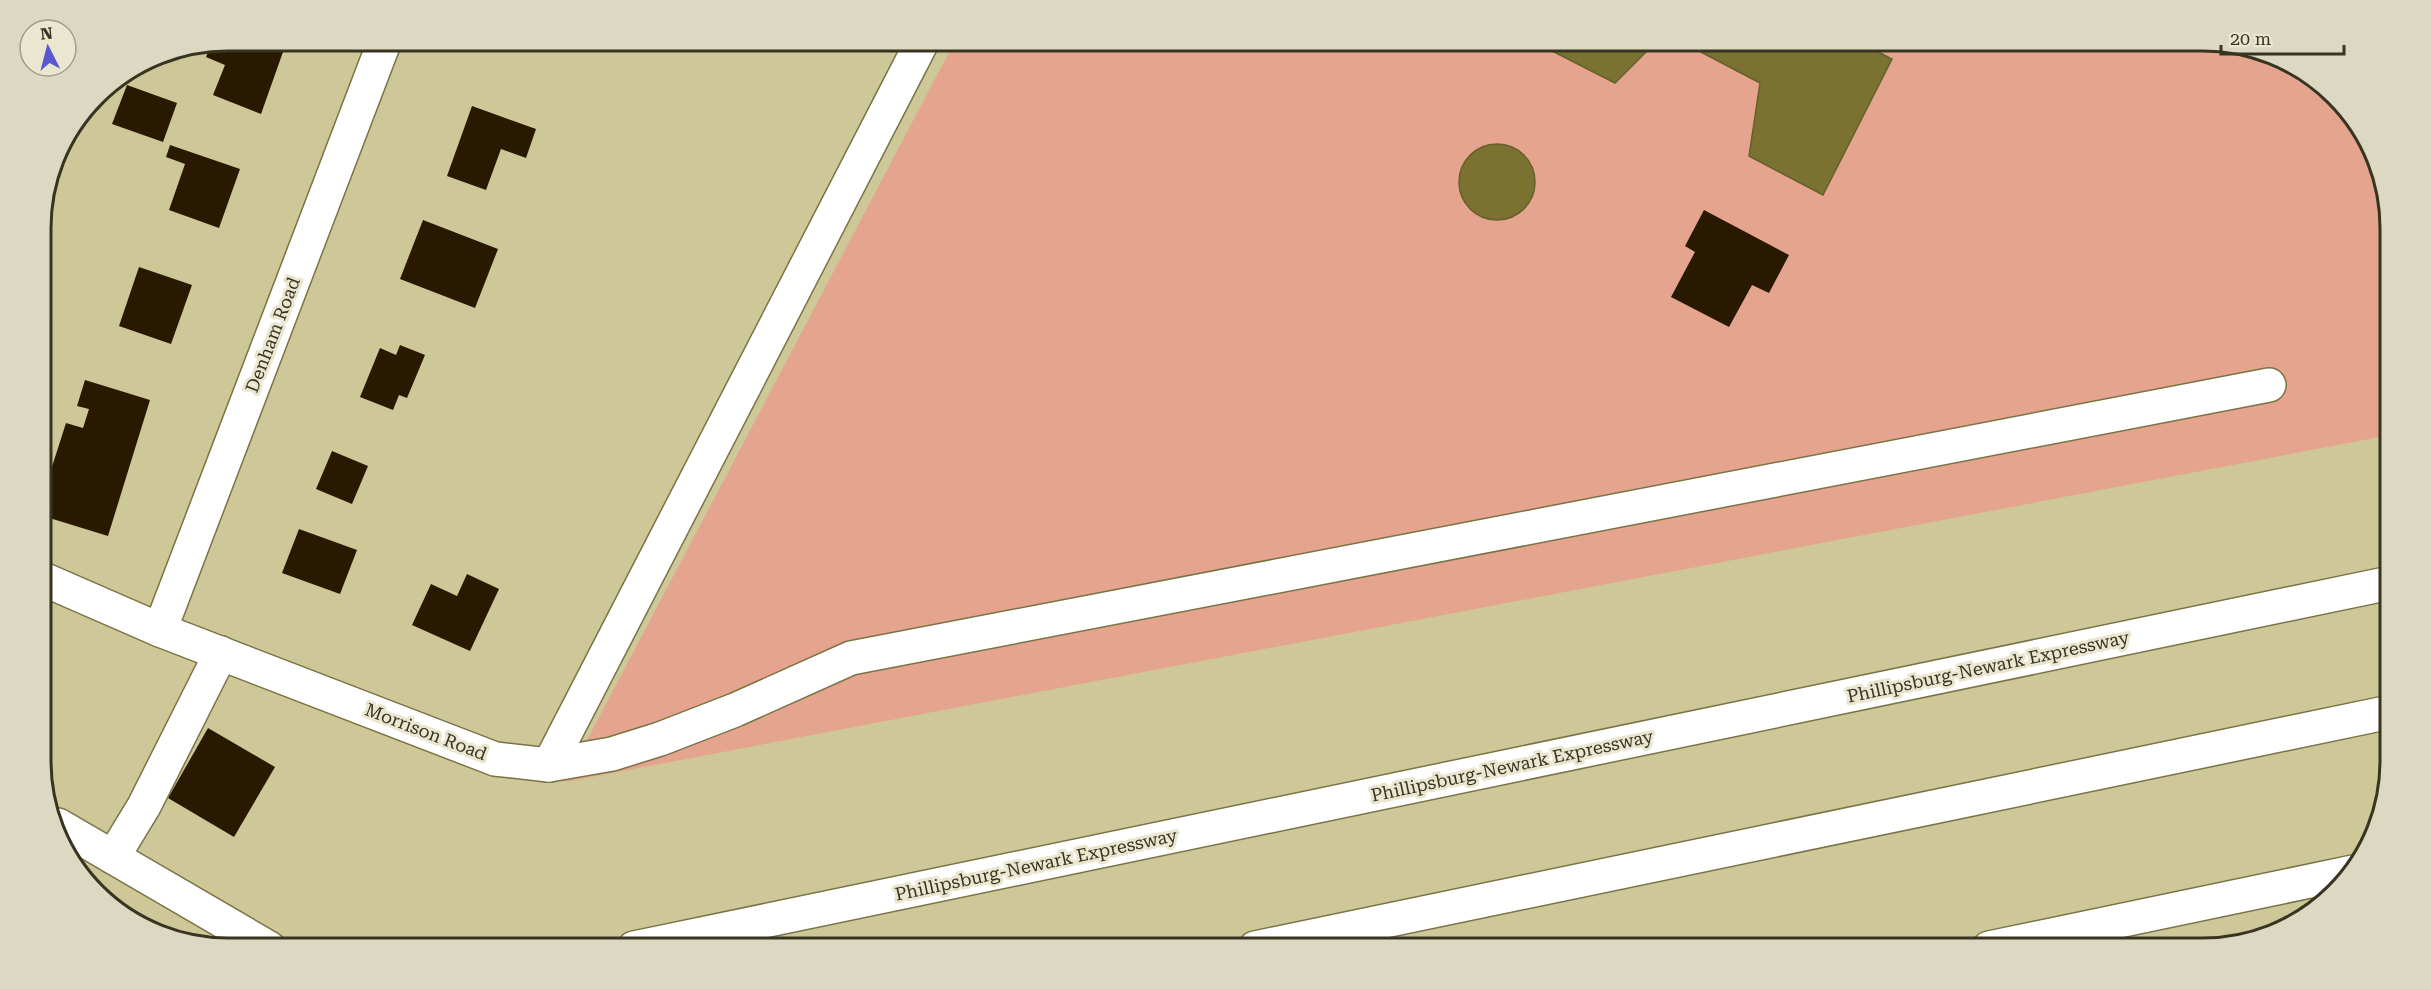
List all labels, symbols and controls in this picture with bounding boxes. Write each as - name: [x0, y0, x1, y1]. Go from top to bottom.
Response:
- north arrow: [18, 18, 78, 78]
- scale bar: [2221, 18, 2344, 56]
- text: N: [39, 23, 54, 44]
- text: 20 m: [2230, 28, 2271, 49]
- street label: Denham Road: [241, 274, 304, 395]
- street label: Phillipsburg-Newark Expressway: [1845, 626, 2131, 707]
- street label: Morrison Road: [362, 699, 490, 765]
- street label: Phillipsburg-Newark Expressway: [1369, 725, 1655, 806]
- street label: Phillipsburg-Newark Expressway: [893, 824, 1179, 905]

